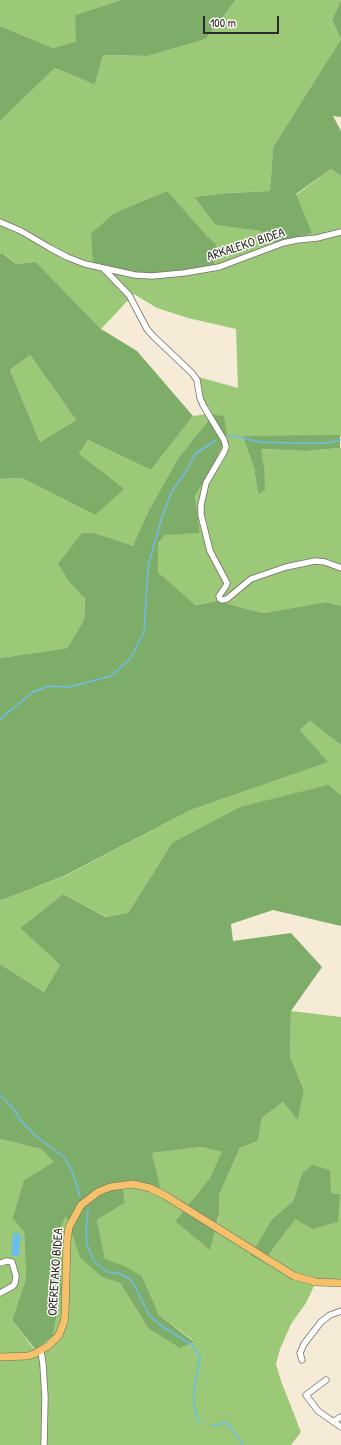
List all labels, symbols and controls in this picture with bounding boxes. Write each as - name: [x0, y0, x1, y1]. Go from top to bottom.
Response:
- scale bar: [205, 8, 281, 34]
- text: 100 m: [210, 14, 236, 31]
- street label: ARKALEKO BIDEA: [205, 225, 287, 265]
- street label: ORERETAKO BIDEA: [45, 1228, 67, 1316]

